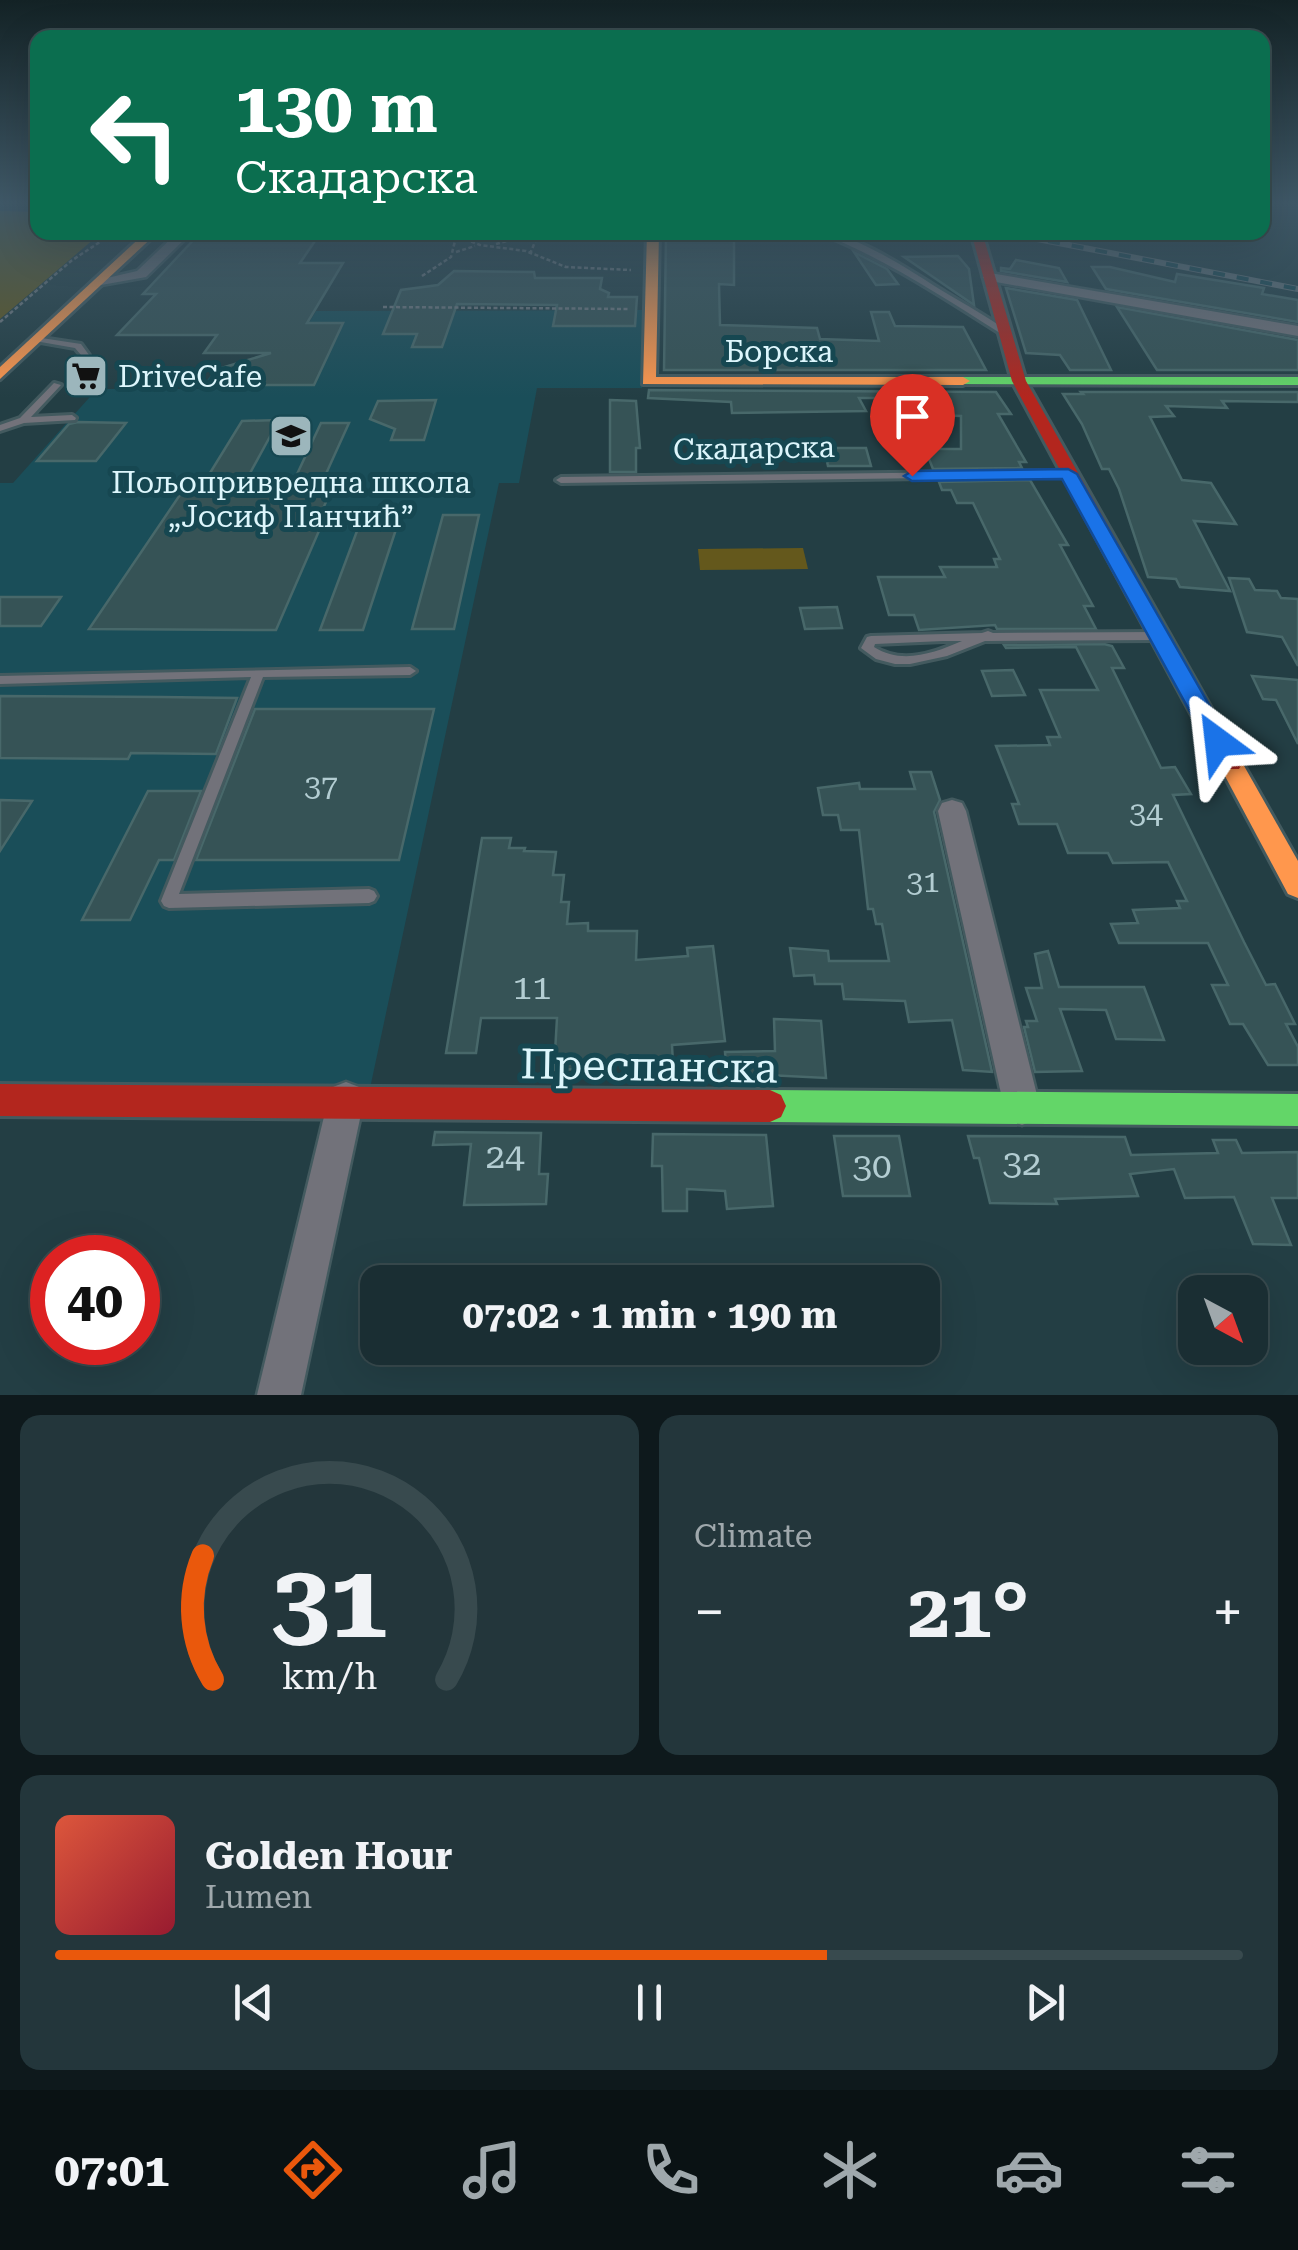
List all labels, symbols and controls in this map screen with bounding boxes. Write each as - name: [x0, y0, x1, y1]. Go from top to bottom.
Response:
- text: 130 m: [235, 67, 438, 149]
- icon: left: [70, 70, 200, 200]
- text: Скадарска: [235, 151, 478, 204]
- street label: Борска: [725, 334, 833, 369]
- supermarket icon: DriveCafe: [63, 353, 109, 399]
- place label: DriveCafe: [118, 359, 262, 394]
- pin: [870, 374, 955, 477]
- icon: arrive: [885, 389, 940, 444]
- school or university icon: Пољопривредна школа „Јосиф Панчић”: [268, 413, 314, 459]
- street label: Скадарска: [673, 429, 835, 467]
- place label: Пољопривредна школа „Јосиф Панчић”: [111, 465, 471, 534]
- position arrow: [1166, 690, 1270, 794]
- house number: 37: [304, 768, 338, 803]
- house number: 34: [1129, 795, 1163, 830]
- house number: 31: [906, 864, 940, 899]
- house number: 11: [512, 967, 552, 1008]
- street label: Преспанска: [520, 1039, 778, 1093]
- house number: 24: [485, 1136, 525, 1177]
- house number: 32: [1002, 1143, 1042, 1184]
- house number: 30: [852, 1146, 892, 1187]
- speed limit sign: 40: [30, 1235, 160, 1365]
- north arrow: [1178, 1275, 1268, 1365]
- map controls: [1178, 1275, 1268, 1365]
- text: 07:02 · 1 min · 190 m: [463, 1293, 837, 1337]
- text: Climate: [694, 1517, 812, 1555]
- text: 31: [271, 1541, 388, 1662]
- text: 21°: [908, 1567, 1029, 1655]
- text: −: [694, 1580, 725, 1644]
- text: +: [1212, 1580, 1243, 1644]
- text: km/h: [282, 1656, 377, 1698]
- text: Golden Hour: [205, 1834, 453, 1878]
- text: Lumen: [205, 1878, 312, 1916]
- icon: previous: [226, 1975, 281, 2030]
- icon: pause: [622, 1975, 677, 2030]
- icon: next: [1018, 1975, 1073, 2030]
- icon: directions: [278, 2135, 348, 2205]
- icon: music: [457, 2135, 527, 2205]
- icon: phone: [636, 2135, 706, 2205]
- icon: climate: [815, 2135, 885, 2205]
- icon: car: [994, 2135, 1064, 2205]
- icon: filters: [1173, 2135, 1243, 2205]
- text: 07:01: [55, 2144, 169, 2197]

